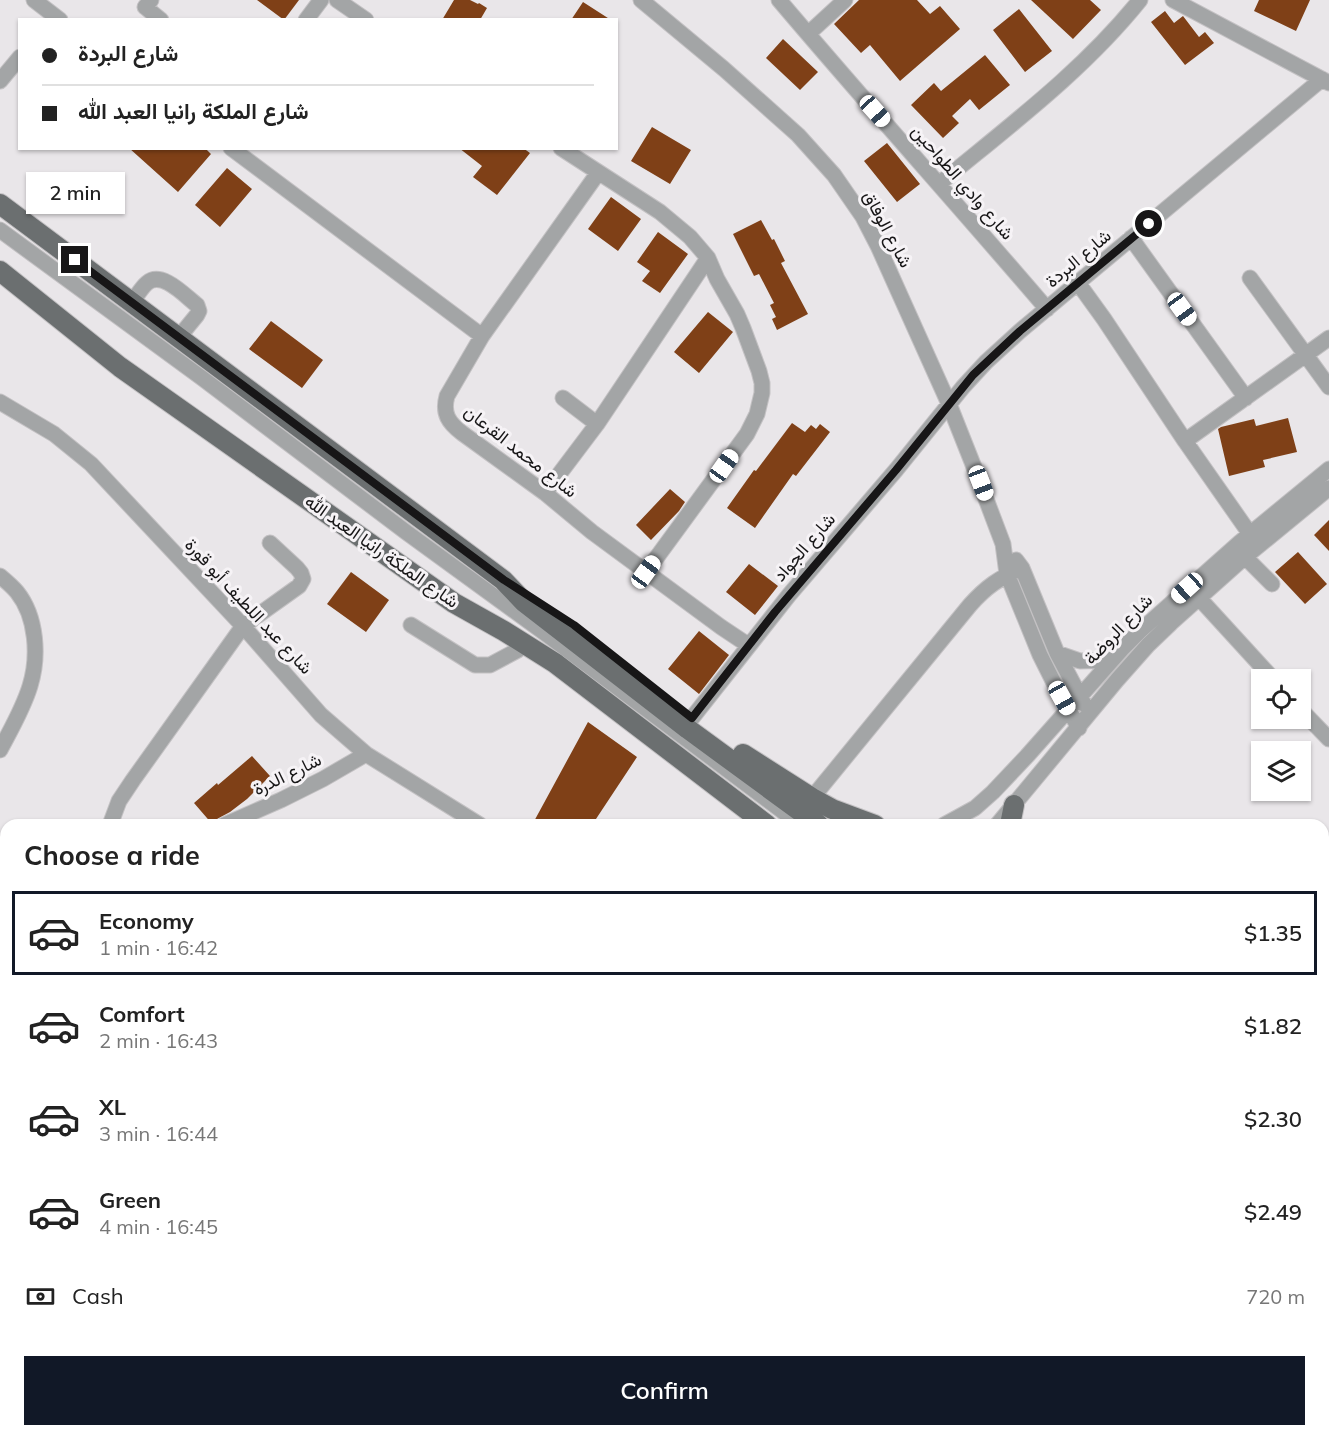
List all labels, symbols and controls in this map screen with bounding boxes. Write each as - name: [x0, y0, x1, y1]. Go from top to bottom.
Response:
- text: شارع البردة: [78, 39, 178, 67]
- car: [856, 92, 894, 130]
- text: شارع الملكة رانيا العبد الله: [78, 97, 309, 125]
- street label: شارع وادي الطواحين: [904, 120, 1019, 247]
- callout: 2 min: [26, 173, 124, 215]
- text: 2 min: [50, 180, 101, 205]
- street label: شارع الوفاق: [857, 187, 918, 272]
- route start: [1135, 210, 1162, 237]
- street label: شارع البردة: [1040, 224, 1116, 293]
- route end: [61, 246, 88, 273]
- car: [1164, 289, 1200, 329]
- street label: شارع محمد القرعان: [459, 400, 582, 503]
- car: [706, 446, 742, 486]
- car: [966, 463, 996, 503]
- street label: شارع الملكة رانيا العبد الله: [300, 489, 463, 614]
- street label: شارع الجواد: [768, 508, 841, 587]
- street label: شارع عبد اللطيف أبو قورة: [179, 533, 318, 679]
- car: [628, 552, 664, 592]
- car: [1168, 569, 1206, 607]
- street label: شارع الروضة: [1079, 589, 1158, 670]
- map controls: [1251, 669, 1311, 801]
- button: locate: [1251, 669, 1311, 729]
- car: [1045, 678, 1079, 718]
- button: layers: [1251, 741, 1311, 801]
- street label: شارع الدرة: [249, 748, 325, 801]
- text: Choose a ride: [24, 838, 200, 872]
- icon: car: [27, 906, 81, 960]
- text: Economy: [99, 907, 194, 935]
- text: $1.35: [1244, 919, 1302, 947]
- text: 1 min · 16:42: [99, 935, 218, 960]
- icon: car: [27, 999, 81, 1053]
- text: Comfort: [99, 1000, 185, 1028]
- text: $1.82: [1244, 1012, 1302, 1040]
- text: 2 min · 16:43: [99, 1028, 218, 1053]
- icon: car: [27, 1092, 81, 1146]
- text: XL: [99, 1093, 126, 1121]
- text: $2.30: [1244, 1105, 1302, 1133]
- text: 3 min · 16:44: [99, 1121, 218, 1146]
- icon: car: [27, 1185, 81, 1239]
- text: Green: [99, 1186, 161, 1214]
- text: $2.49: [1244, 1198, 1302, 1226]
- text: 4 min · 16:45: [99, 1214, 218, 1239]
- icon: cash: [24, 1280, 57, 1313]
- text: Cash: [72, 1282, 124, 1310]
- text: 720 m: [1246, 1284, 1305, 1309]
- button: Confirm: [24, 1356, 1305, 1425]

